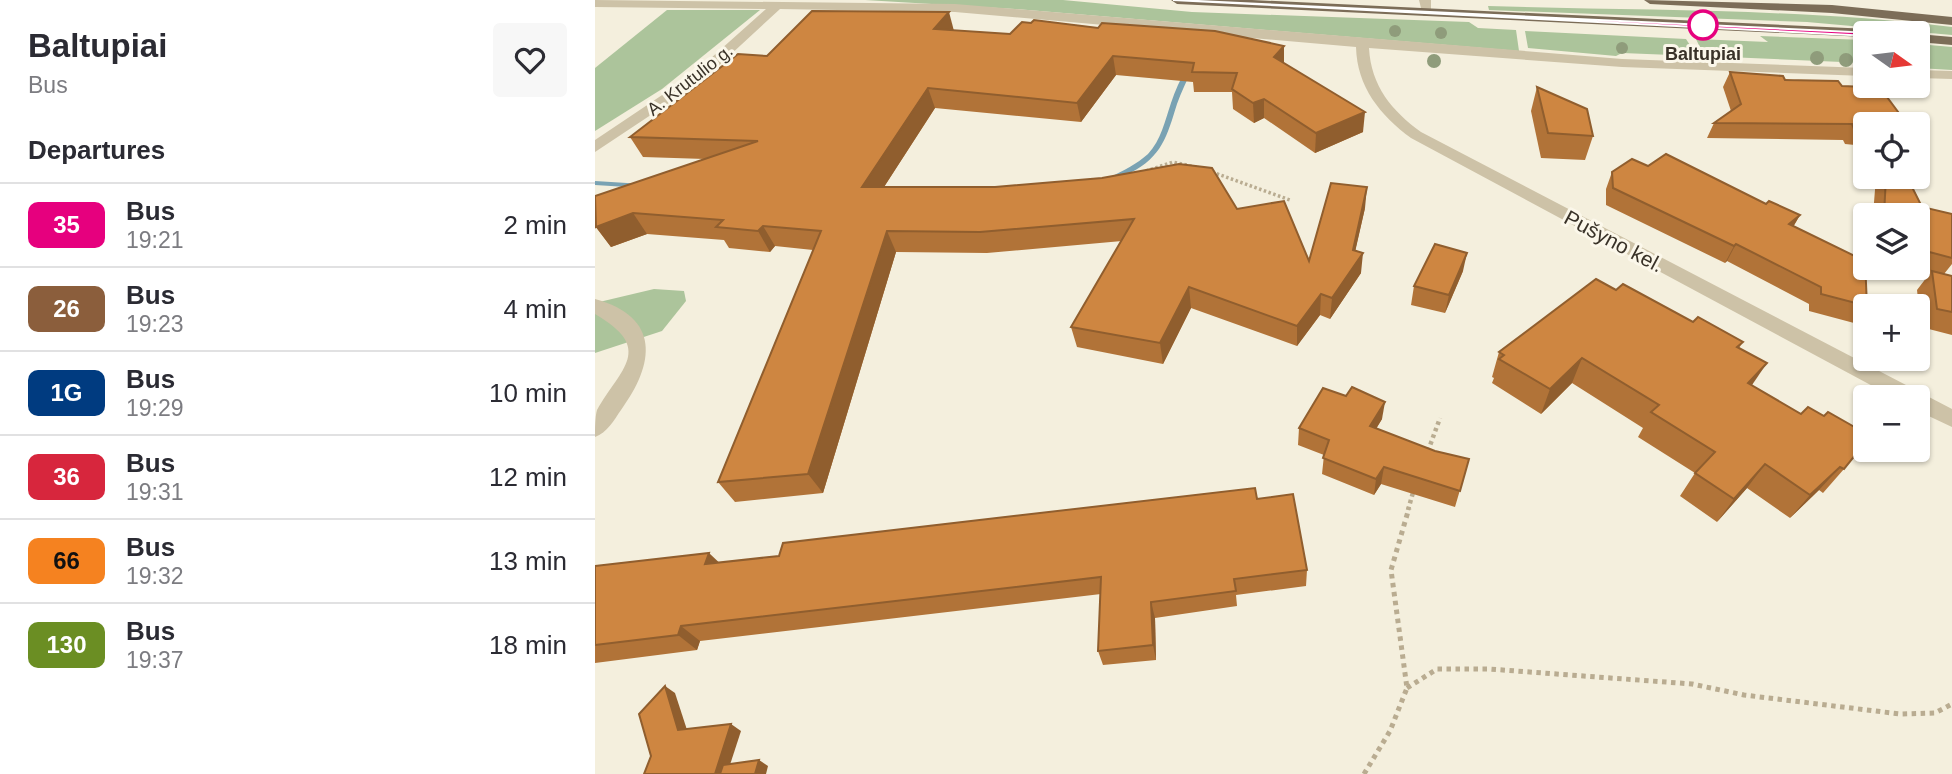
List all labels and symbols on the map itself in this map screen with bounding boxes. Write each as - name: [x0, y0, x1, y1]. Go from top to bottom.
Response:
- marker: Baltupiai: [1688, 10, 1718, 40]
- north arrow: [1853, 21, 1930, 98]
- street label: A. Krutulio g.: [643, 40, 737, 120]
- place label: Baltupiai: [1665, 44, 1741, 64]
- street label: Pušyno kel.: [1561, 205, 1667, 277]

